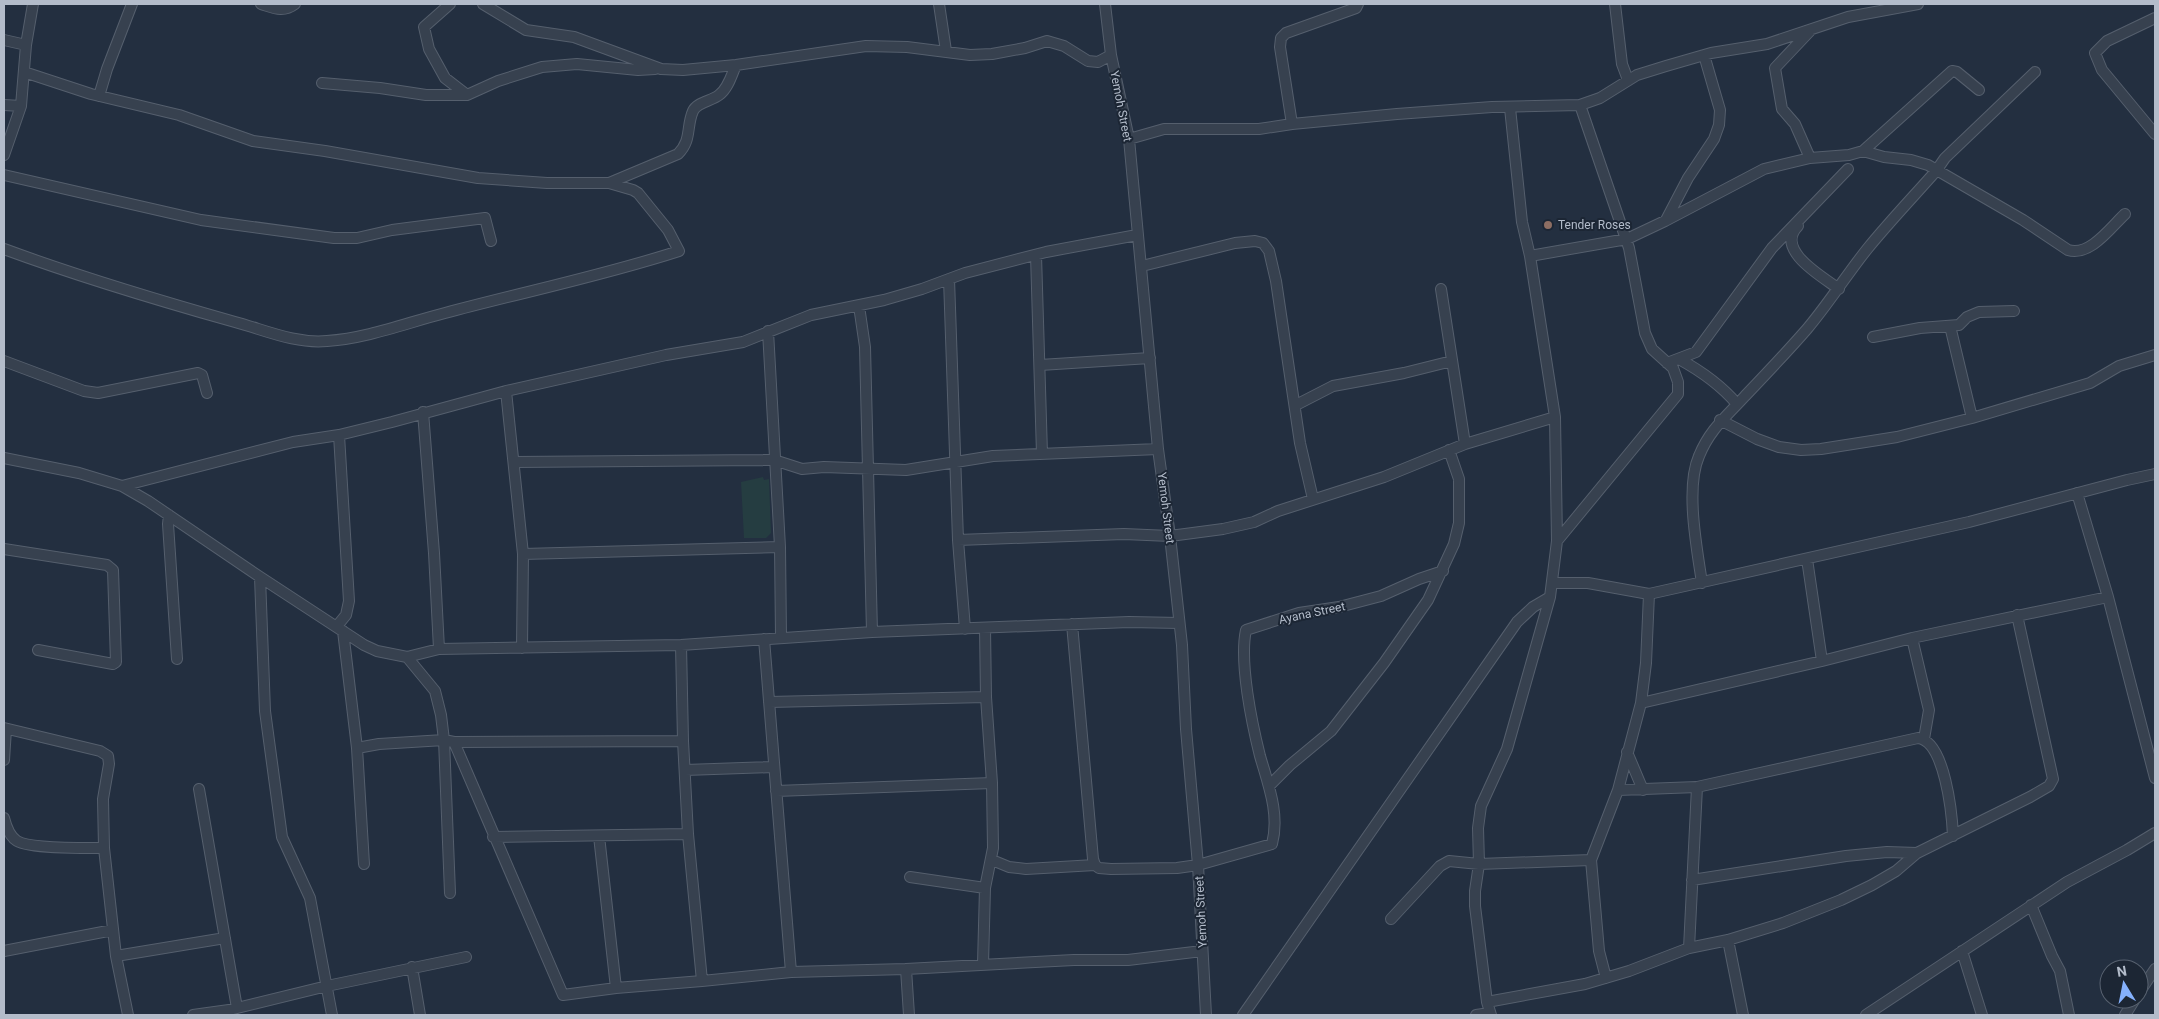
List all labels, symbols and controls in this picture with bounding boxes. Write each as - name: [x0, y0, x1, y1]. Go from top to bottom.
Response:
- street label: Yemoh Street: [1107, 69, 1135, 143]
- place label: Tender Roses: [1558, 218, 1631, 232]
- marker: Tender Roses: [1542, 219, 1554, 231]
- street label: Yemoh Street: [1155, 472, 1177, 545]
- street label: Ayana Street: [1278, 599, 1347, 627]
- street label: Yemoh Street: [1192, 876, 1210, 948]
- north arrow: [2099, 959, 2149, 1009]
- text: N: [2115, 962, 2128, 980]

